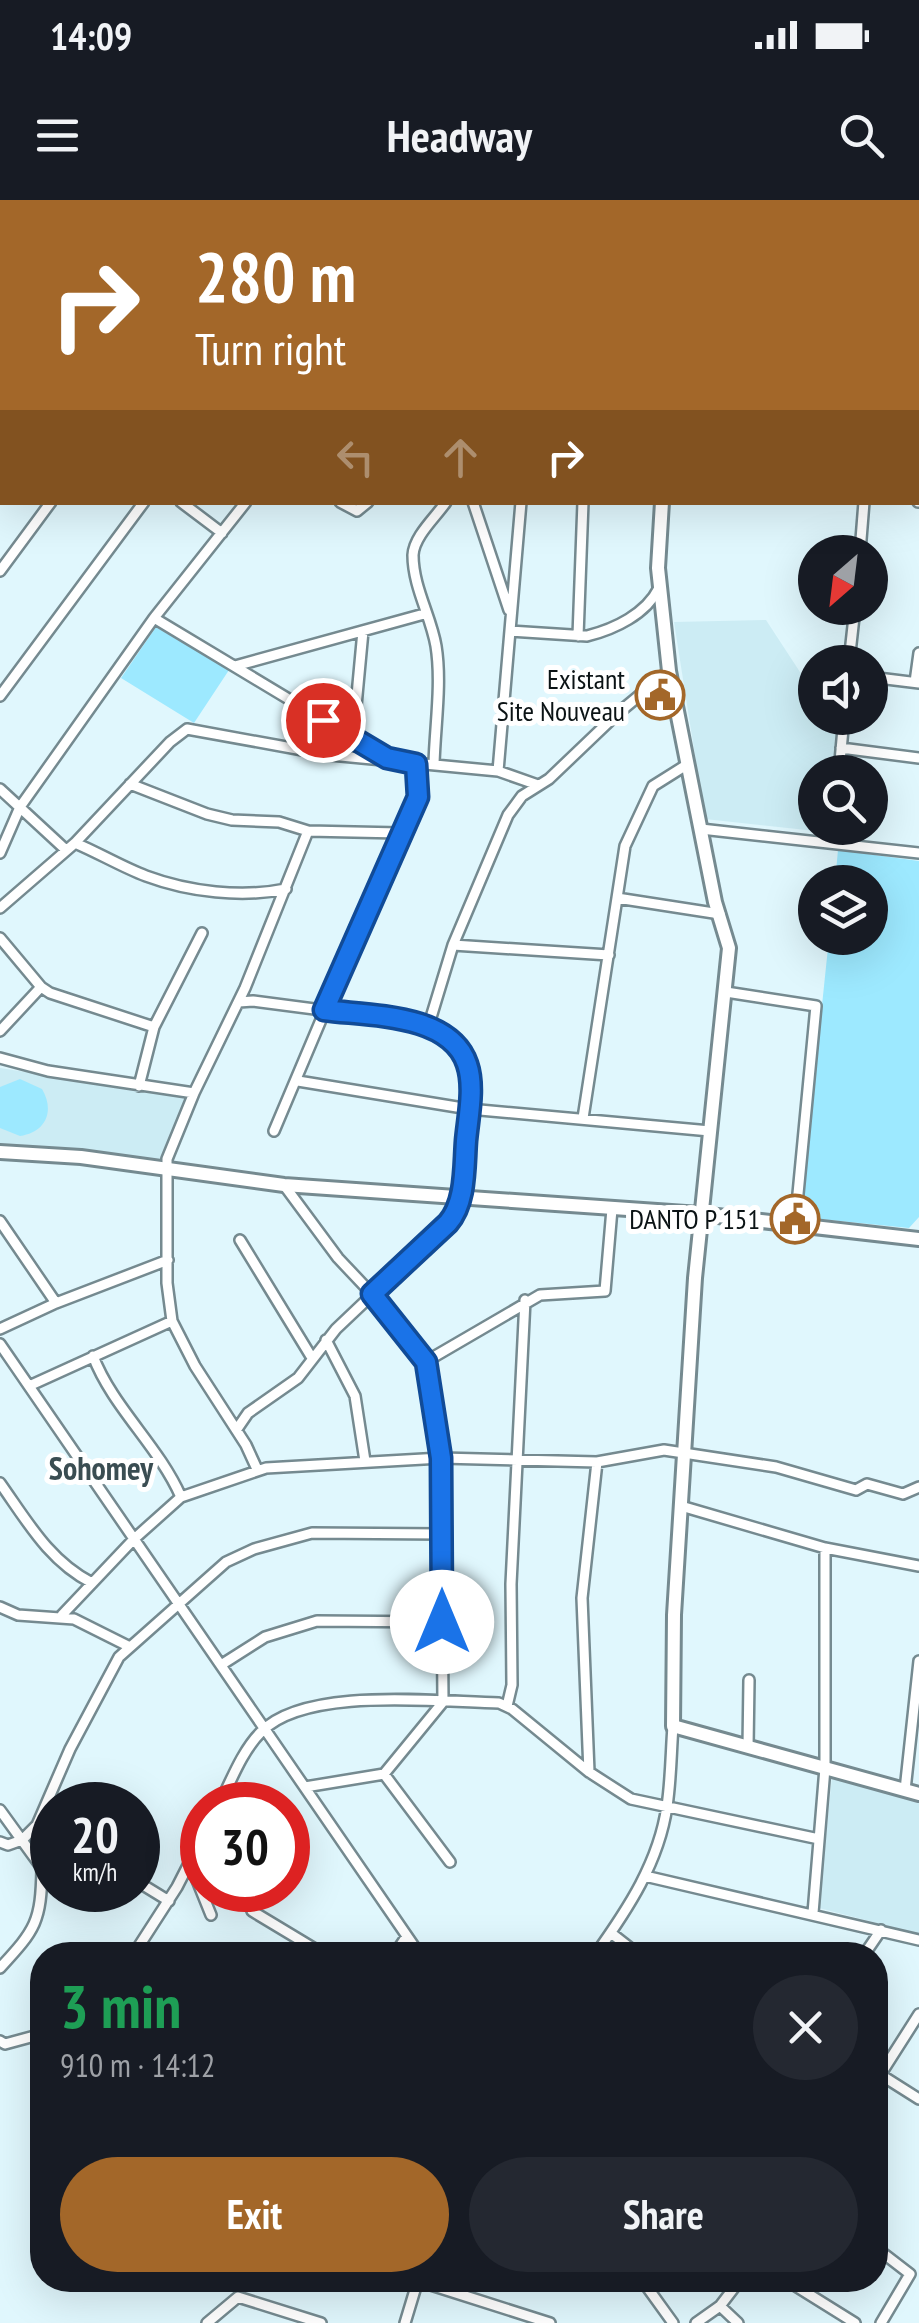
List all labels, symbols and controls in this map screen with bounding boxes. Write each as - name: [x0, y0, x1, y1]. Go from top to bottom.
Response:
- text: 14:09: [50, 11, 132, 60]
- text: Headway: [387, 106, 532, 164]
- icon: menu: [30, 108, 85, 163]
- icon: search: [834, 108, 889, 163]
- text: 280 m: [195, 231, 356, 321]
- icon: right: [30, 240, 160, 370]
- text: Turn right: [195, 319, 346, 377]
- icon: left: [328, 430, 383, 485]
- icon: ahead: [433, 430, 488, 485]
- icon: right: [538, 430, 593, 485]
- north arrow: [798, 535, 888, 625]
- map controls: [798, 535, 888, 955]
- button: sound: [798, 645, 888, 735]
- place label: Existant Site Nouveau: [497, 660, 625, 729]
- public building icon: Existant Site Nouveau: [634, 669, 686, 721]
- pin: [281, 678, 366, 763]
- icon: arrive: [296, 693, 351, 748]
- button: search: [798, 755, 888, 845]
- button: layers: [798, 865, 888, 955]
- public building icon: DANTO P 151: [769, 1193, 821, 1245]
- place label: DANTO P 151: [629, 1200, 760, 1237]
- district label: Sohomey: [49, 1447, 154, 1489]
- position arrow: [390, 1570, 494, 1674]
- speed limit sign: 30: [180, 1782, 310, 1912]
- text: 20: [71, 1802, 119, 1867]
- text: km/h: [73, 1856, 117, 1888]
- text: 3 min: [60, 1967, 181, 2045]
- button: close: [753, 1975, 858, 2080]
- text: 910 m · 14:12: [60, 2044, 215, 2086]
- button: Exit: [60, 2157, 449, 2272]
- button: Share: [469, 2157, 858, 2272]

